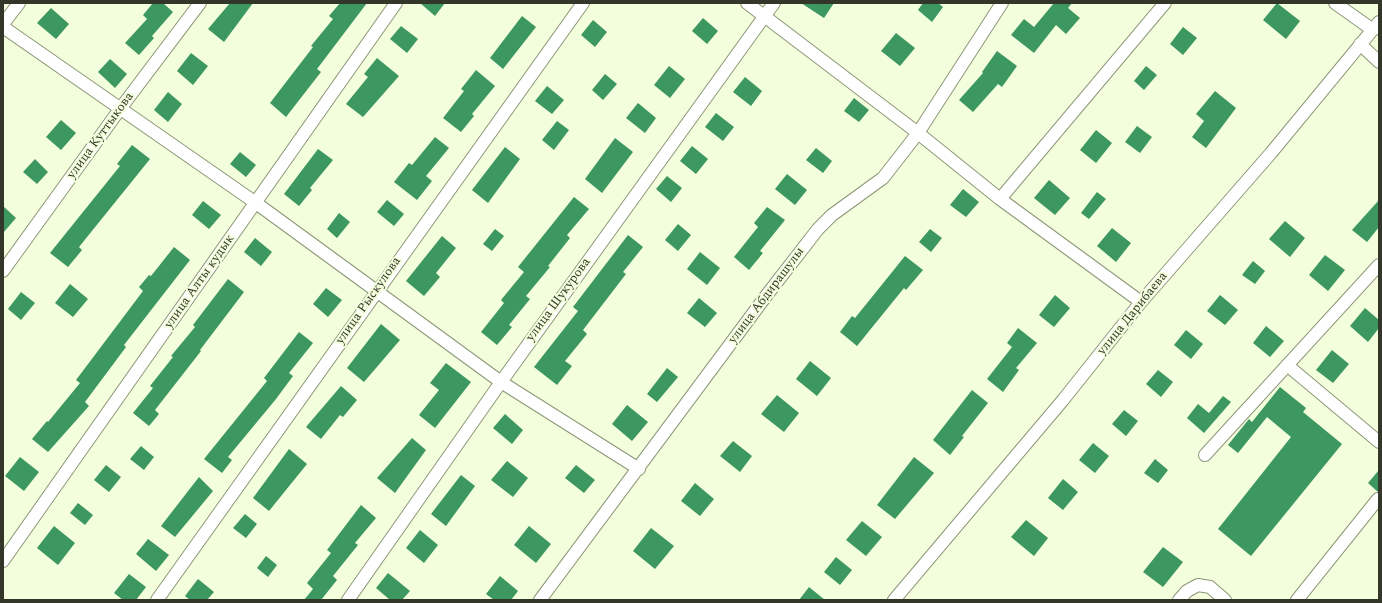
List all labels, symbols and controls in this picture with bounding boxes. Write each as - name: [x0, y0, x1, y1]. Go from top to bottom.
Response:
- street label: улица Куттыкова: [64, 90, 138, 182]
- street label: улица Алты кудык: [162, 232, 238, 332]
- street label: улица Абдирашулы: [726, 245, 808, 347]
- street label: улица Рыскулова: [333, 254, 405, 348]
- street label: улица Шукурова: [523, 255, 595, 345]
- street label: улица Дарибаева: [1095, 269, 1171, 359]

